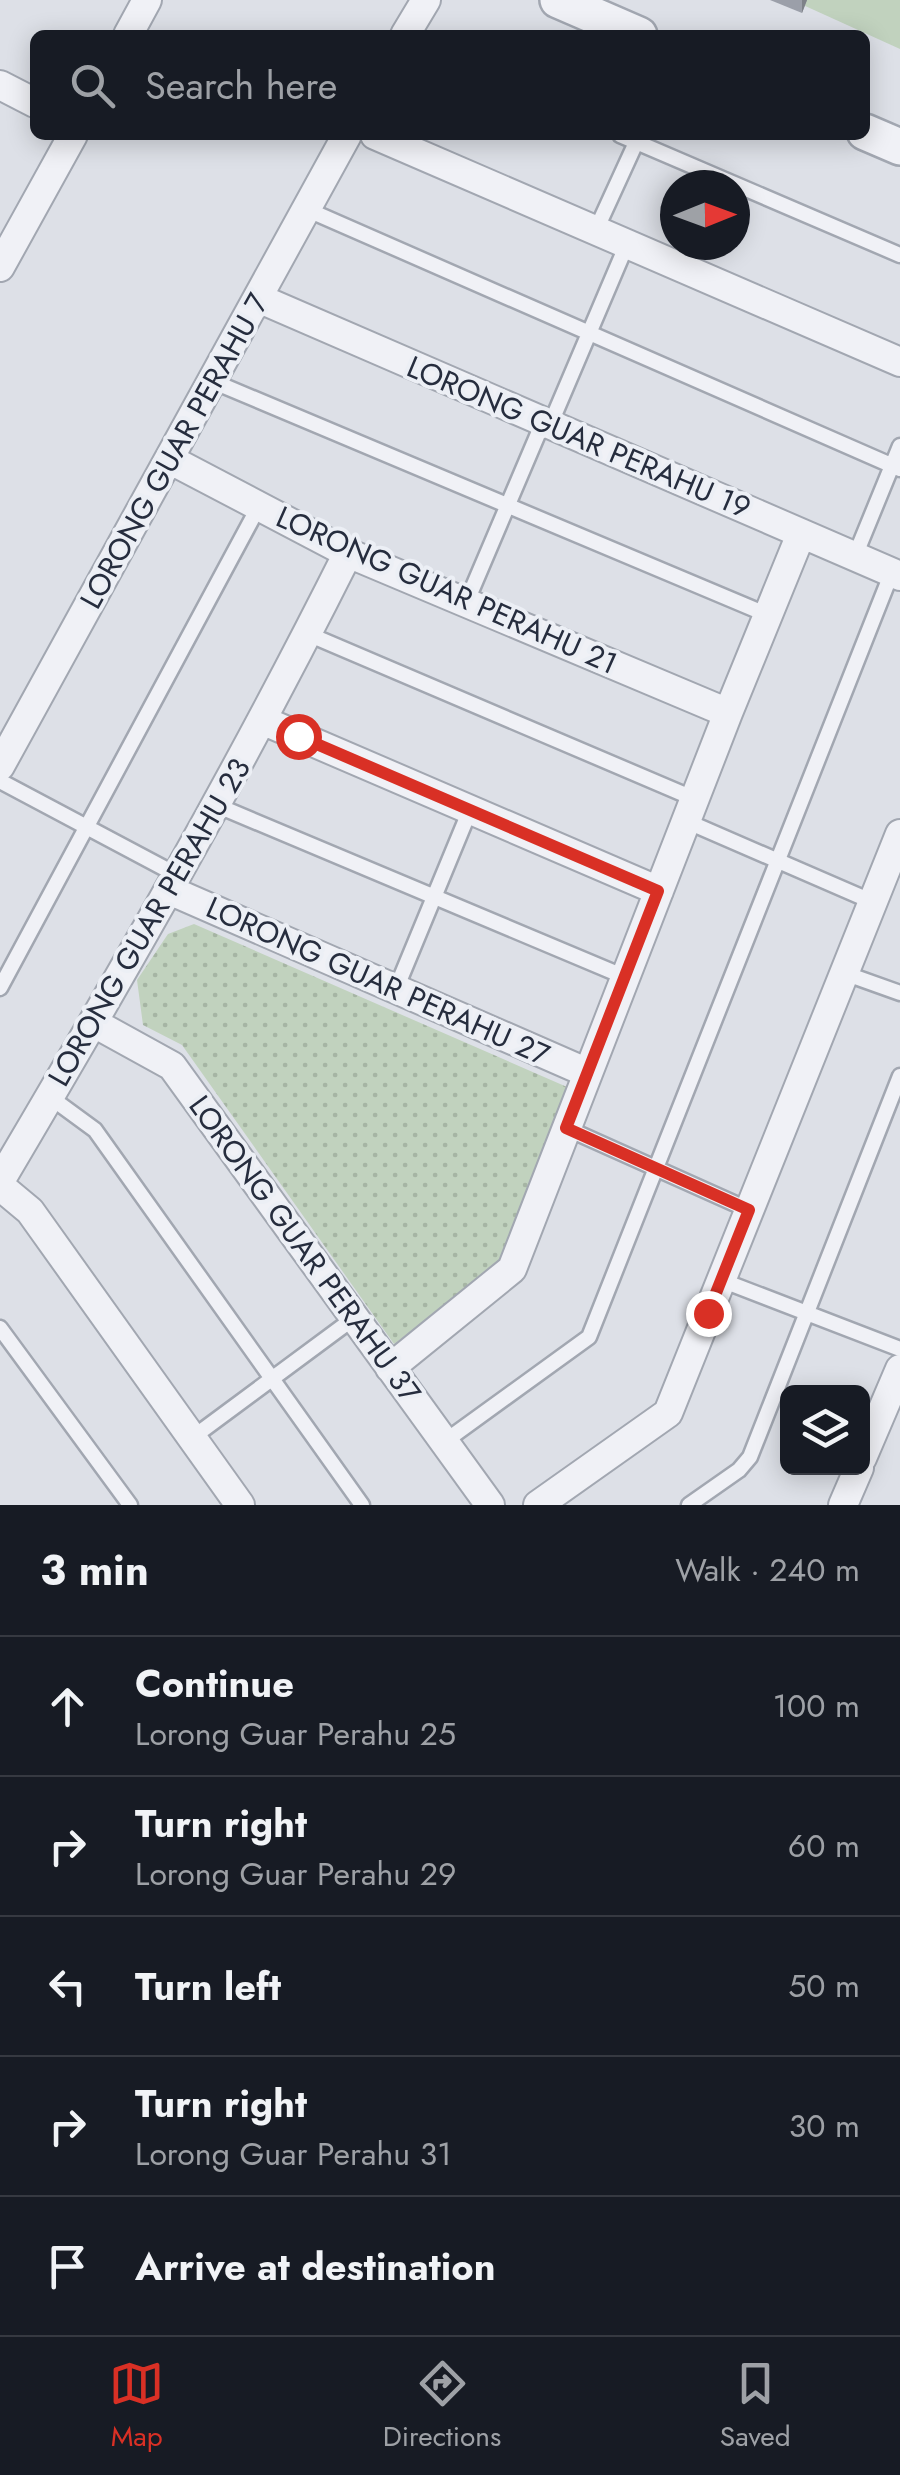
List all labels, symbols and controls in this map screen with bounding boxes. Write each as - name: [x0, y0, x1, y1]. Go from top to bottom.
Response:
- search box: [30, 30, 870, 140]
- icon: search: [65, 58, 120, 113]
- text: Search here: [145, 58, 337, 113]
- north arrow: [660, 170, 750, 260]
- street label: LORONG GUAR PERAHU 7: [69, 285, 279, 616]
- street label: LORONG GUAR PERAHU 19: [401, 345, 757, 529]
- street label: LORONG GUAR PERAHU 21: [270, 495, 624, 685]
- route start: [276, 714, 322, 760]
- street label: LORONG GUAR PERAHU 23: [37, 750, 261, 1094]
- street label: LORONG GUAR PERAHU 27: [200, 886, 557, 1076]
- street label: LORONG GUAR PERAHU 37: [179, 1087, 431, 1412]
- route end: [686, 1291, 732, 1337]
- map controls: [780, 1385, 870, 1475]
- button: layers: [780, 1385, 870, 1475]
- text: 3 min: [40, 1540, 149, 1601]
- text: Walk · 240 m: [675, 1547, 860, 1593]
- text: Continue: [135, 1656, 294, 1711]
- icon: ahead: [40, 1679, 95, 1734]
- text: 100 m: [773, 1683, 860, 1729]
- text: Lorong Guar Perahu 25: [135, 1711, 456, 1757]
- text: Turn right: [135, 1796, 307, 1851]
- icon: right: [40, 1819, 95, 1874]
- text: 60 m: [788, 1823, 860, 1869]
- text: Lorong Guar Perahu 29: [135, 1851, 456, 1897]
- icon: left: [40, 1959, 95, 2014]
- text: Turn left: [135, 1959, 281, 2014]
- text: 50 m: [788, 1963, 860, 2009]
- text: Turn right: [135, 2076, 307, 2131]
- icon: right: [40, 2099, 95, 2154]
- text: 30 m: [789, 2103, 860, 2149]
- text: Lorong Guar Perahu 31: [135, 2131, 452, 2177]
- icon: arrive: [40, 2239, 95, 2294]
- text: Arrive at destination: [135, 2239, 496, 2294]
- tab: Map: [109, 2356, 164, 2457]
- tab: Directions: [383, 2356, 501, 2457]
- tab: Saved: [720, 2356, 791, 2457]

